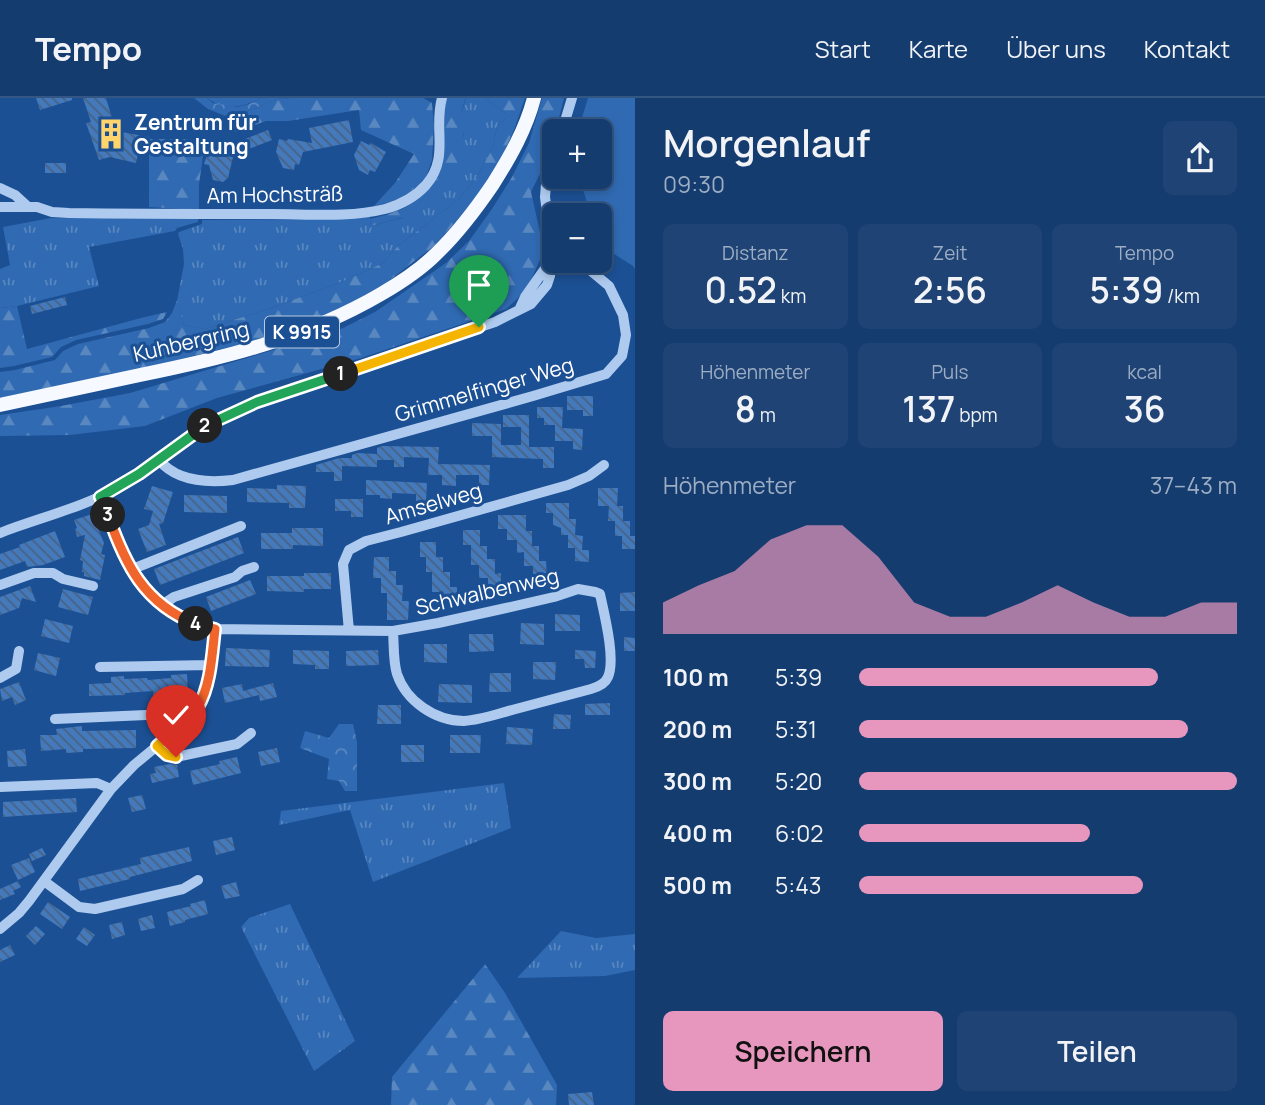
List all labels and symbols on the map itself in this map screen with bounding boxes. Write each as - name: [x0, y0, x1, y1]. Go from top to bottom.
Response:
- place label: Zentrum für Gestaltung: [134, 108, 257, 160]
- building icon: Zentrum für Gestaltung: [94, 117, 128, 151]
- street label: Am Hochsträß: [206, 179, 344, 209]
- pin: [449, 255, 509, 327]
- street label: Kuhbergring: [130, 314, 252, 368]
- road number: K 9915: [265, 316, 339, 348]
- street label: Grimmelfinger Weg: [391, 350, 577, 428]
- pin: 1: [324, 356, 358, 392]
- pin: 2: [188, 408, 222, 444]
- street label: Amselweg: [381, 476, 485, 530]
- pin: 3: [90, 498, 126, 532]
- street label: Schwalbenweg: [413, 561, 561, 621]
- pin: 4: [178, 606, 214, 642]
- pin: [146, 685, 206, 757]

